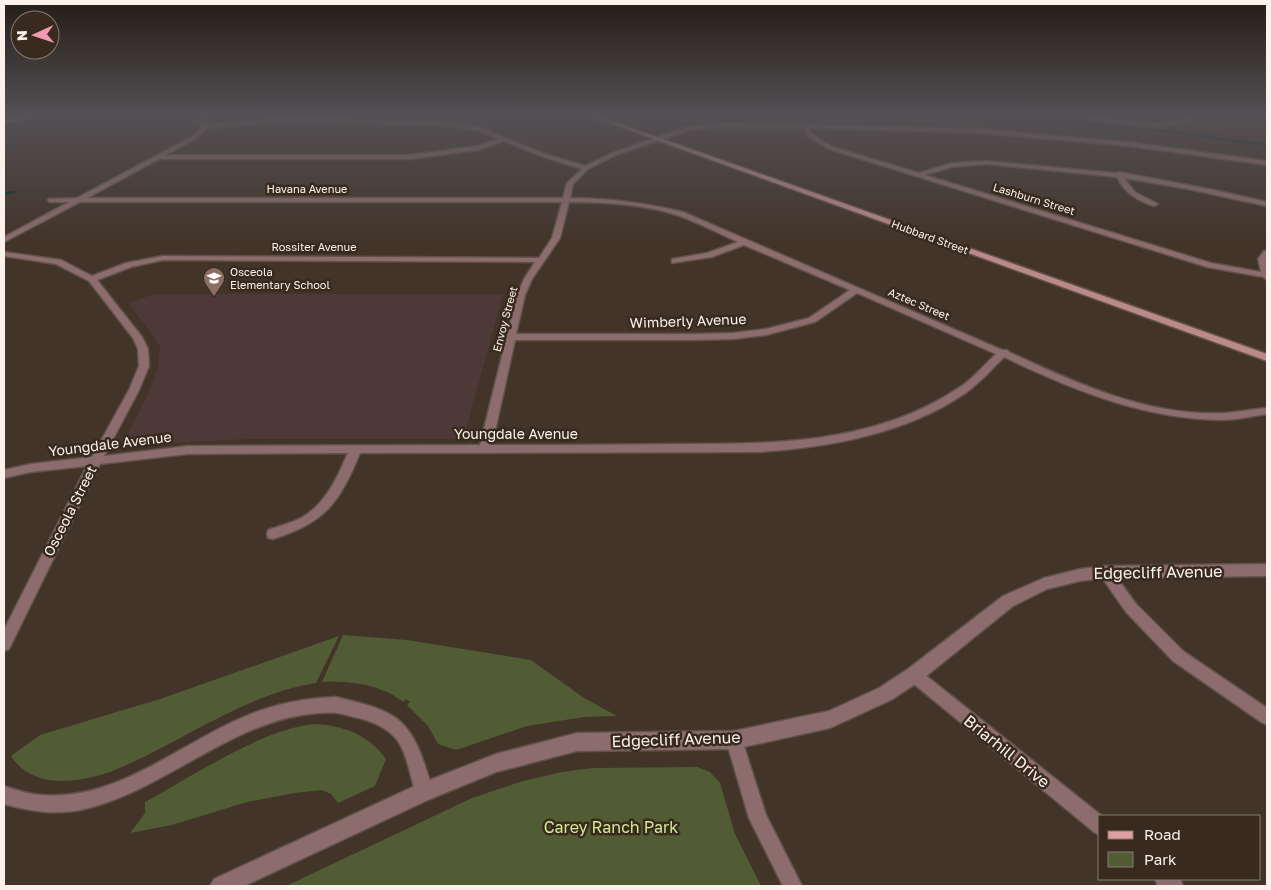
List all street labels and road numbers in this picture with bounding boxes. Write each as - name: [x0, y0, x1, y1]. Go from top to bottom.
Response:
- street label: Lashburn Street: [992, 180, 1077, 217]
- street label: Havana Avenue: [267, 182, 347, 195]
- street label: Hubbard Street: [890, 217, 970, 256]
- street label: Rossiter Avenue: [271, 240, 357, 253]
- street label: Envoy Street: [490, 285, 519, 353]
- street label: Aztec Street: [887, 285, 952, 322]
- street label: Wimberly Avenue: [629, 310, 747, 331]
- street label: Youngdale Avenue: [454, 425, 578, 442]
- street label: Youngdale Avenue: [47, 428, 172, 459]
- street label: Osceola Street: [39, 463, 100, 559]
- street label: Edgecliff Avenue: [1093, 561, 1223, 583]
- street label: Briarhill Drive: [960, 710, 1054, 792]
- street label: Edgecliff Avenue: [611, 727, 741, 751]

